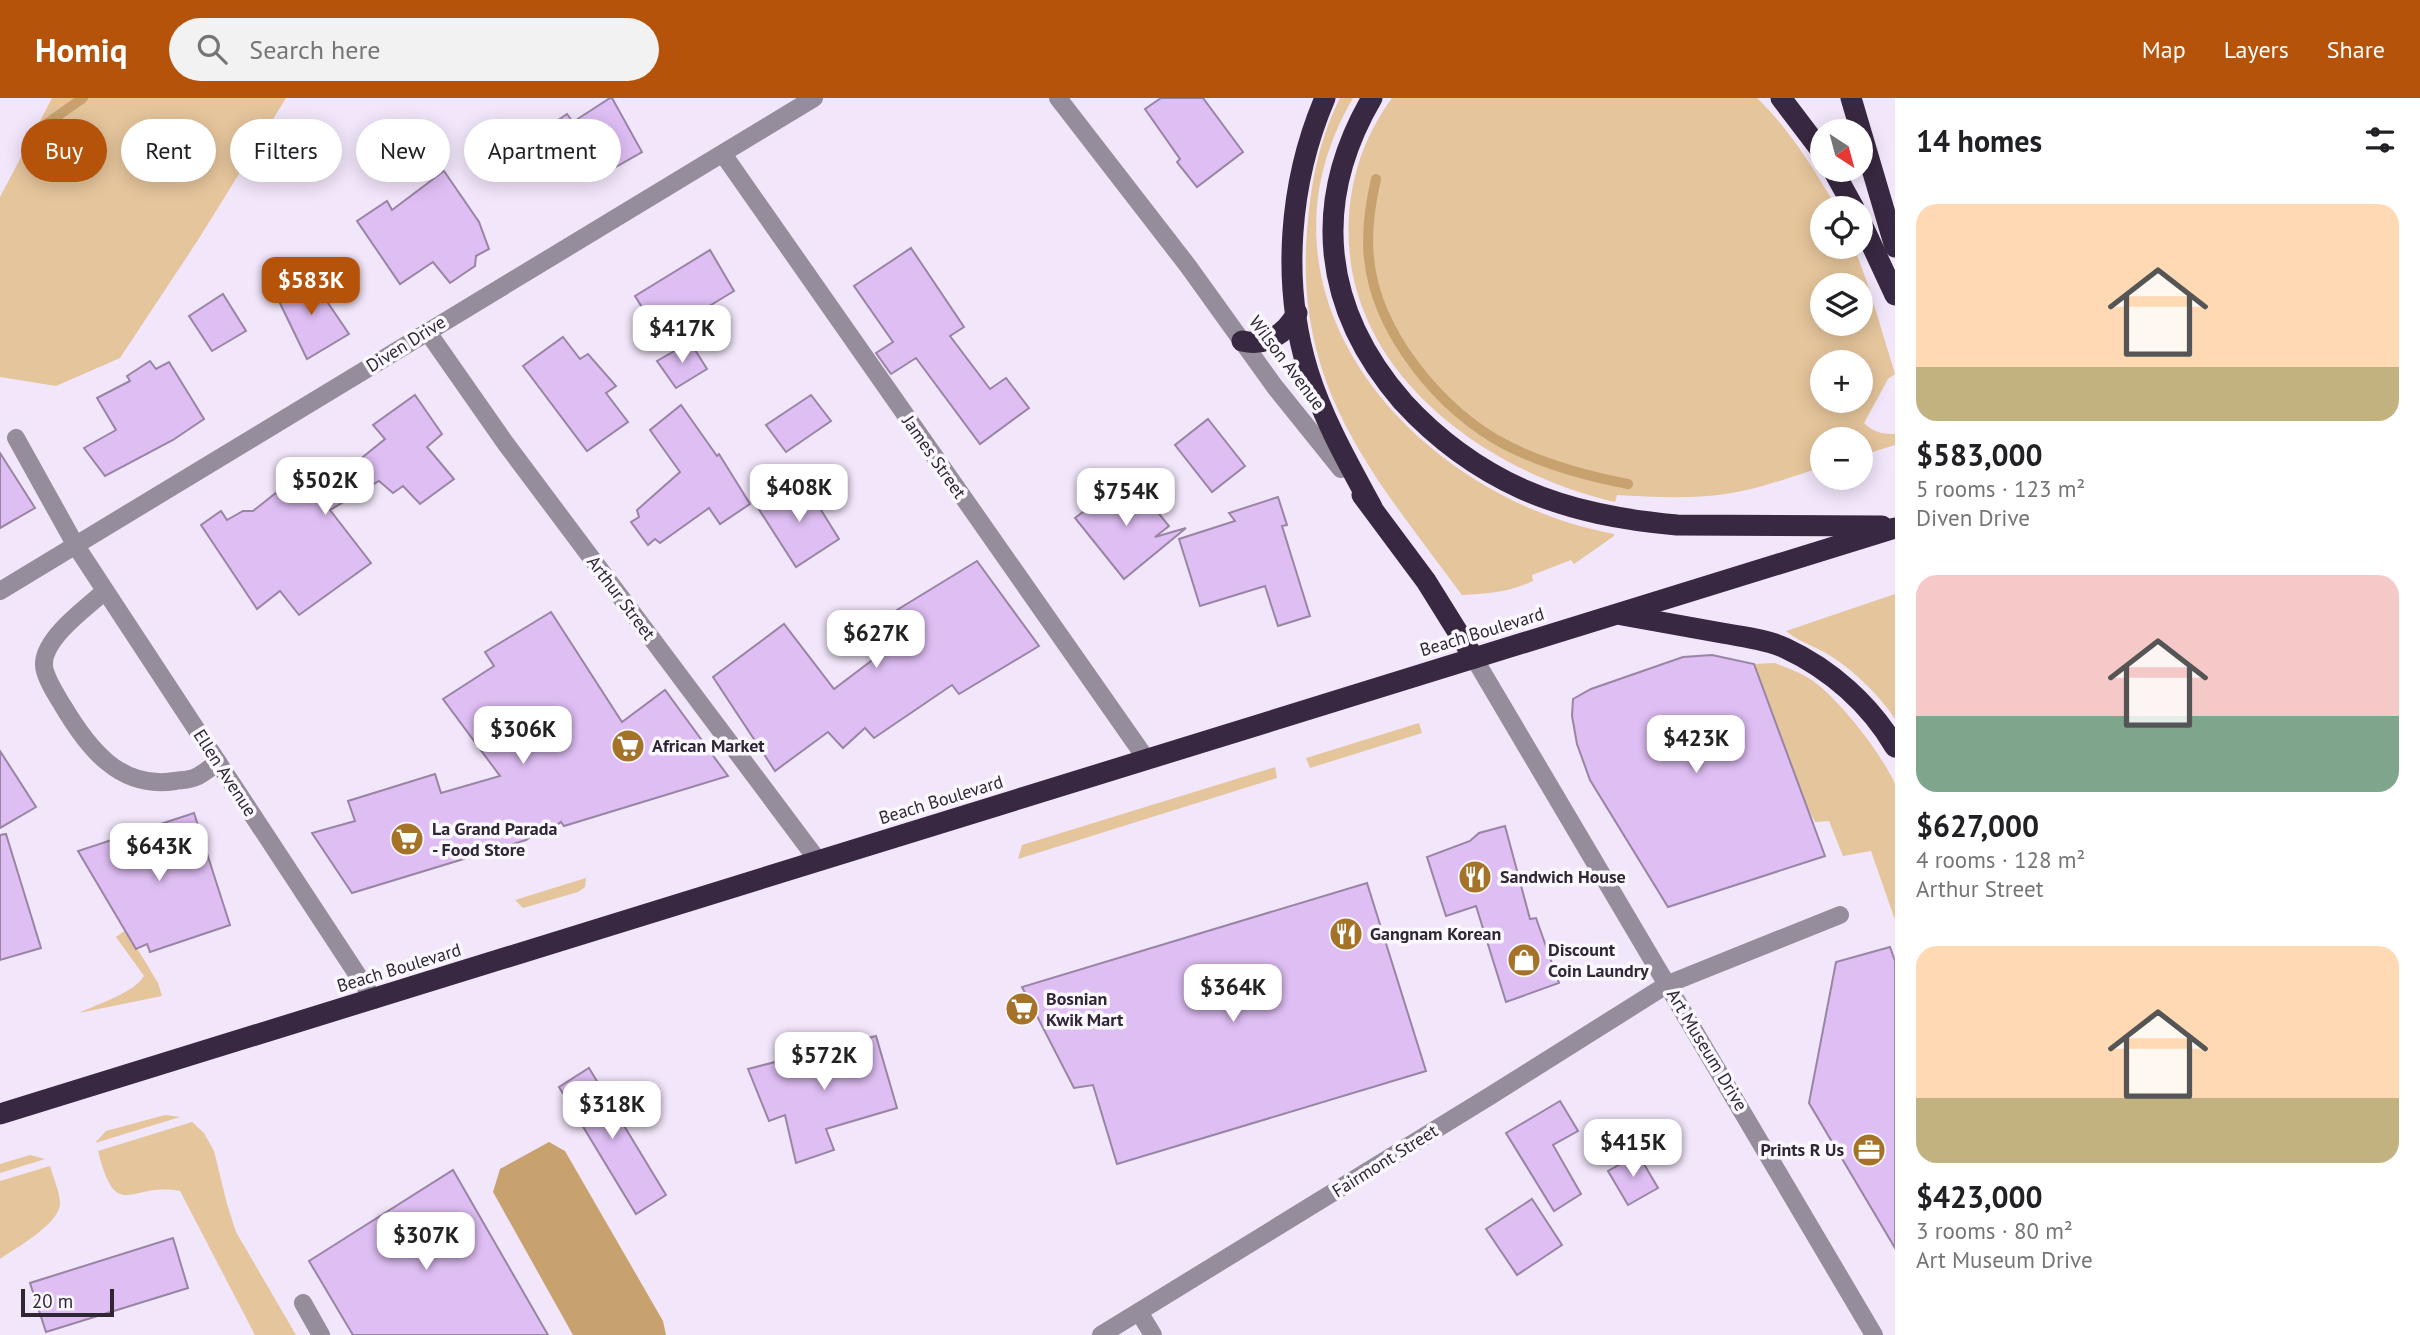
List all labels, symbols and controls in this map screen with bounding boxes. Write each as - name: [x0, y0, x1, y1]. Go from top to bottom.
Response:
- search box: [169, 18, 659, 81]
- text: Homiq: [35, 28, 127, 71]
- icon: search: [193, 30, 231, 68]
- text: Search here: [249, 33, 380, 66]
- text: Map: [2142, 34, 2186, 65]
- text: Layers: [2224, 34, 2289, 65]
- text: Share: [2327, 34, 2385, 65]
- chip: Buy: [21, 119, 107, 182]
- chip: Rent: [121, 119, 216, 182]
- chip: Filters: [230, 119, 342, 182]
- chip: New: [356, 119, 450, 182]
- chip: Apartment: [464, 119, 621, 182]
- north arrow: [1810, 119, 1872, 182]
- map controls: [1810, 119, 1873, 490]
- text: 14 homes: [1916, 121, 2042, 160]
- icon: filters: [2361, 121, 2399, 159]
- button: locate: [1810, 196, 1873, 259]
- icon: home: [2095, 249, 2221, 375]
- pin: $583K: [262, 258, 360, 317]
- text: $583K: [278, 265, 344, 294]
- button: layers: [1810, 273, 1873, 336]
- pin: $417K: [633, 306, 731, 365]
- street label: Diven Drive: [362, 310, 450, 377]
- street label: Wilson Avenue: [1244, 311, 1330, 415]
- text: $417K: [649, 313, 715, 342]
- button: +: [1810, 350, 1873, 413]
- street label: James Street: [897, 410, 971, 503]
- button: −: [1810, 427, 1873, 490]
- text: $583,000: [1916, 435, 2043, 474]
- pin: $502K: [276, 458, 374, 517]
- pin: $408K: [750, 464, 848, 524]
- text: $502K: [292, 465, 358, 494]
- pin: $754K: [1077, 468, 1175, 528]
- text: $408K: [766, 472, 832, 501]
- text: 5 rooms · 123 m²: [1916, 474, 2085, 503]
- text: $754K: [1093, 476, 1159, 505]
- text: Diven Drive: [1916, 503, 2030, 532]
- street label: Arthur Street: [582, 551, 661, 644]
- street label: Beach Boulevard: [1417, 602, 1547, 661]
- pin: $627K: [827, 610, 925, 670]
- text: $627K: [843, 618, 909, 647]
- icon: home: [2095, 620, 2221, 746]
- pin: $306K: [474, 706, 572, 766]
- text: $306K: [490, 714, 556, 743]
- pin: $423K: [1647, 716, 1745, 775]
- text: $423K: [1663, 723, 1729, 752]
- street label: Ellen Avenue: [189, 725, 262, 821]
- supermarket icon: African Market: [609, 727, 647, 765]
- place label: African Market: [652, 734, 765, 757]
- street label: Beach Boulevard: [876, 770, 1006, 829]
- text: $627,000: [1916, 806, 2039, 845]
- place label: La Grand Parada - Food Store: [432, 817, 557, 861]
- supermarket icon: La Grand Parada - Food Store: [388, 820, 426, 858]
- pin: $643K: [110, 824, 208, 883]
- text: $643K: [126, 831, 192, 860]
- text: 4 rooms · 128 m²: [1916, 845, 2085, 874]
- restaurant icon: Sandwich House: [1456, 858, 1494, 896]
- place label: Sandwich House: [1500, 865, 1626, 888]
- text: Arthur Street: [1916, 874, 2043, 903]
- restaurant icon: Gangnam Korean: [1327, 915, 1365, 953]
- place label: Gangnam Korean: [1370, 922, 1501, 945]
- street label: Beach Boulevard: [334, 938, 464, 997]
- place label: Discount Coin Laundry: [1548, 938, 1649, 982]
- shop icon: Discount Coin Laundry: [1505, 941, 1543, 979]
- pin: $364K: [1184, 964, 1282, 1024]
- text: $364K: [1200, 972, 1266, 1001]
- street label: Art Museum Drive: [1662, 985, 1753, 1115]
- place label: Bosnian Kwik Mart: [1046, 987, 1124, 1031]
- supermarket icon: Bosnian Kwik Mart: [1003, 990, 1041, 1028]
- icon: home: [2095, 991, 2221, 1117]
- pin: $572K: [775, 1032, 873, 1092]
- text: $572K: [791, 1040, 857, 1069]
- pin: $318K: [563, 1082, 661, 1141]
- text: $318K: [579, 1089, 645, 1118]
- street label: Fairmont Street: [1328, 1119, 1442, 1202]
- pin: $415K: [1584, 1119, 1682, 1179]
- text: $415K: [1600, 1127, 1666, 1156]
- office icon: Prints R Us: [1850, 1131, 1888, 1169]
- place label: Prints R Us: [1761, 1138, 1844, 1161]
- text: $423,000: [1916, 1177, 2043, 1216]
- pin: $307K: [377, 1212, 475, 1272]
- text: 3 rooms · 80 m²: [1916, 1216, 2073, 1245]
- text: $307K: [393, 1220, 459, 1249]
- text: Art Museum Drive: [1916, 1245, 2093, 1274]
- scale bar: [21, 1286, 114, 1318]
- text: 20 m: [32, 1289, 73, 1313]

